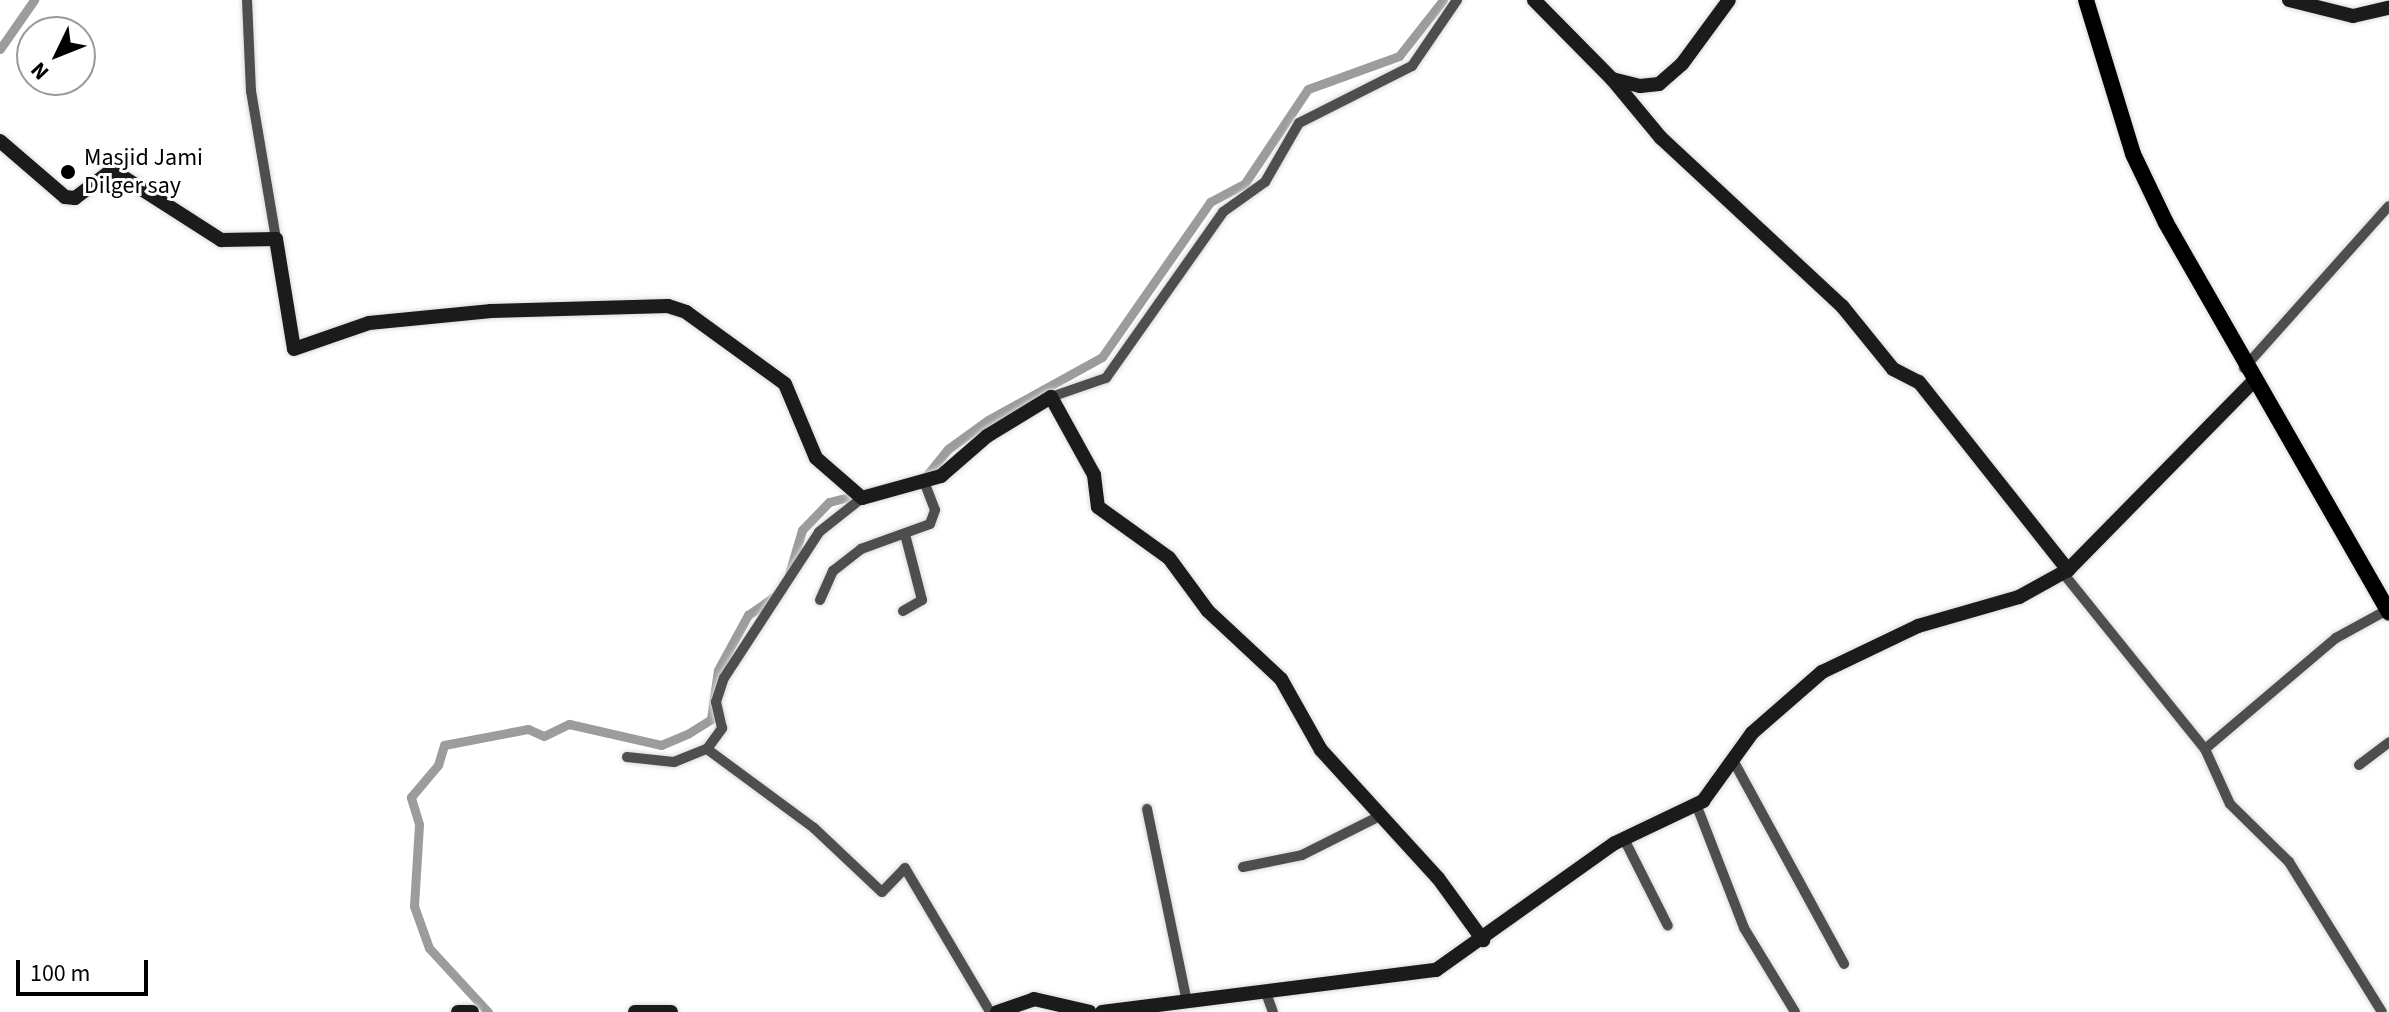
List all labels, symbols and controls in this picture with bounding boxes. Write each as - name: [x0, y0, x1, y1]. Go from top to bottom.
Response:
- north arrow: [16, 16, 96, 96]
- text: N: [23, 55, 57, 87]
- place label: Masjid Jami Dilger say: [84, 144, 203, 200]
- marker: Masjid Jami Dilger say: [59, 163, 77, 181]
- scale bar: [20, 944, 152, 994]
- text: 100 m: [30, 956, 90, 991]

